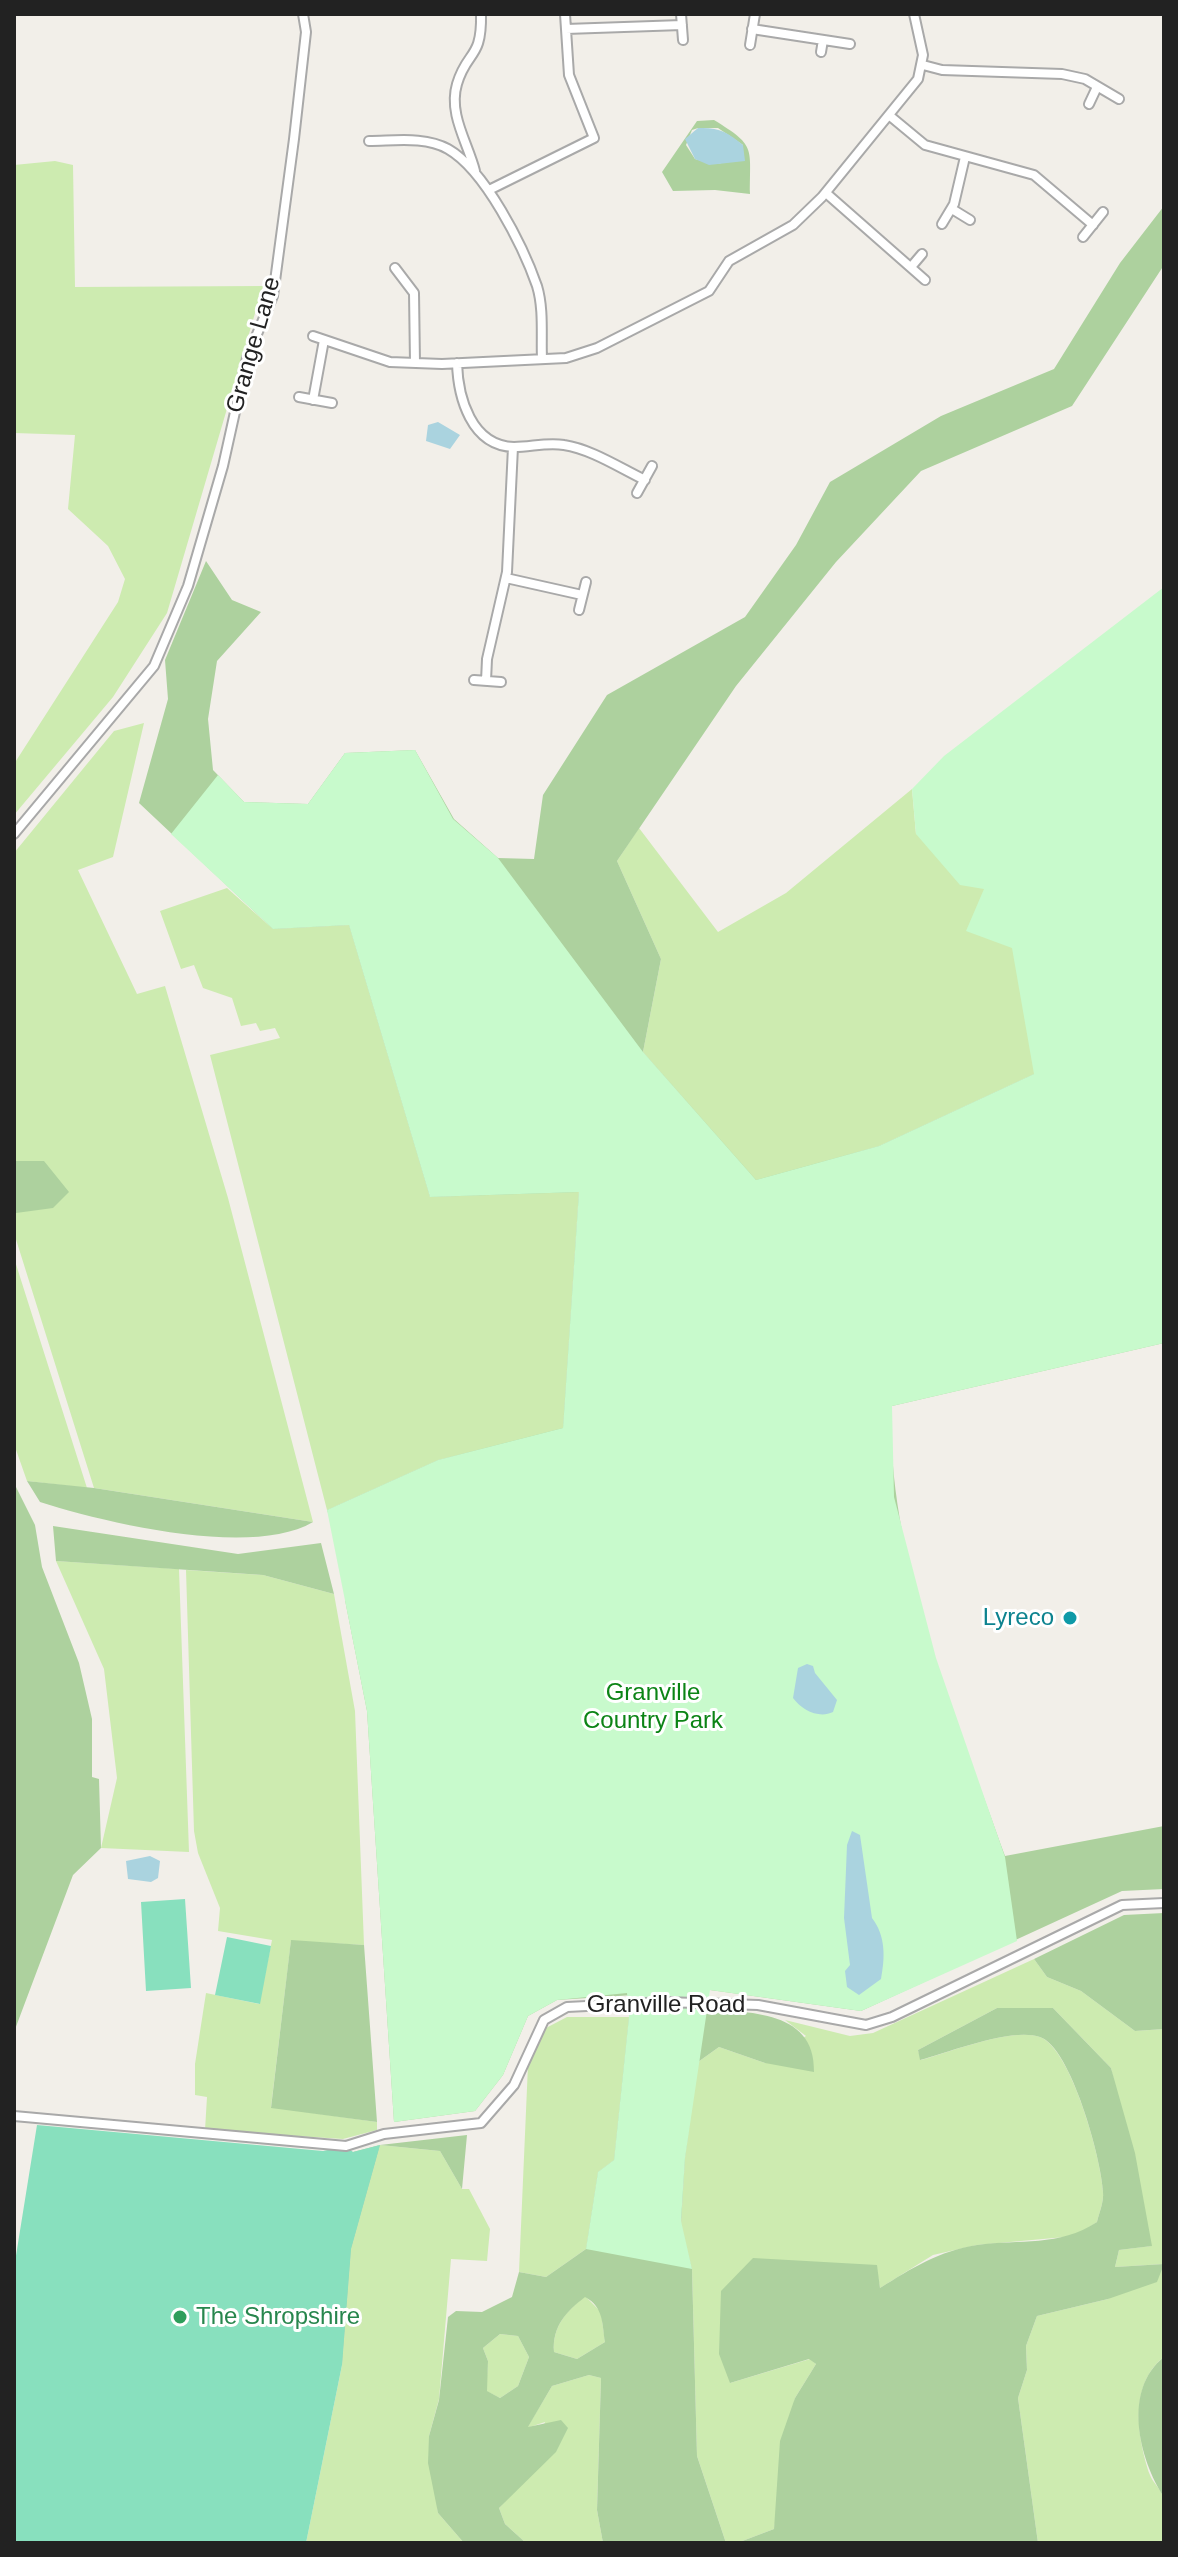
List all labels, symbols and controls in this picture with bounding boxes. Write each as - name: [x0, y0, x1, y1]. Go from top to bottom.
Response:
- street label: Grange Lane: [221, 274, 287, 416]
- place label: Lyreco: [983, 1604, 1054, 1632]
- marker: Lyreco: [1061, 1609, 1079, 1627]
- park label: Granville Country Park: [583, 1679, 723, 1735]
- street label: Granville Road: [587, 1991, 745, 2019]
- place label: The Shropshire: [196, 2303, 360, 2331]
- marker: The Shropshire: [171, 2308, 189, 2326]

